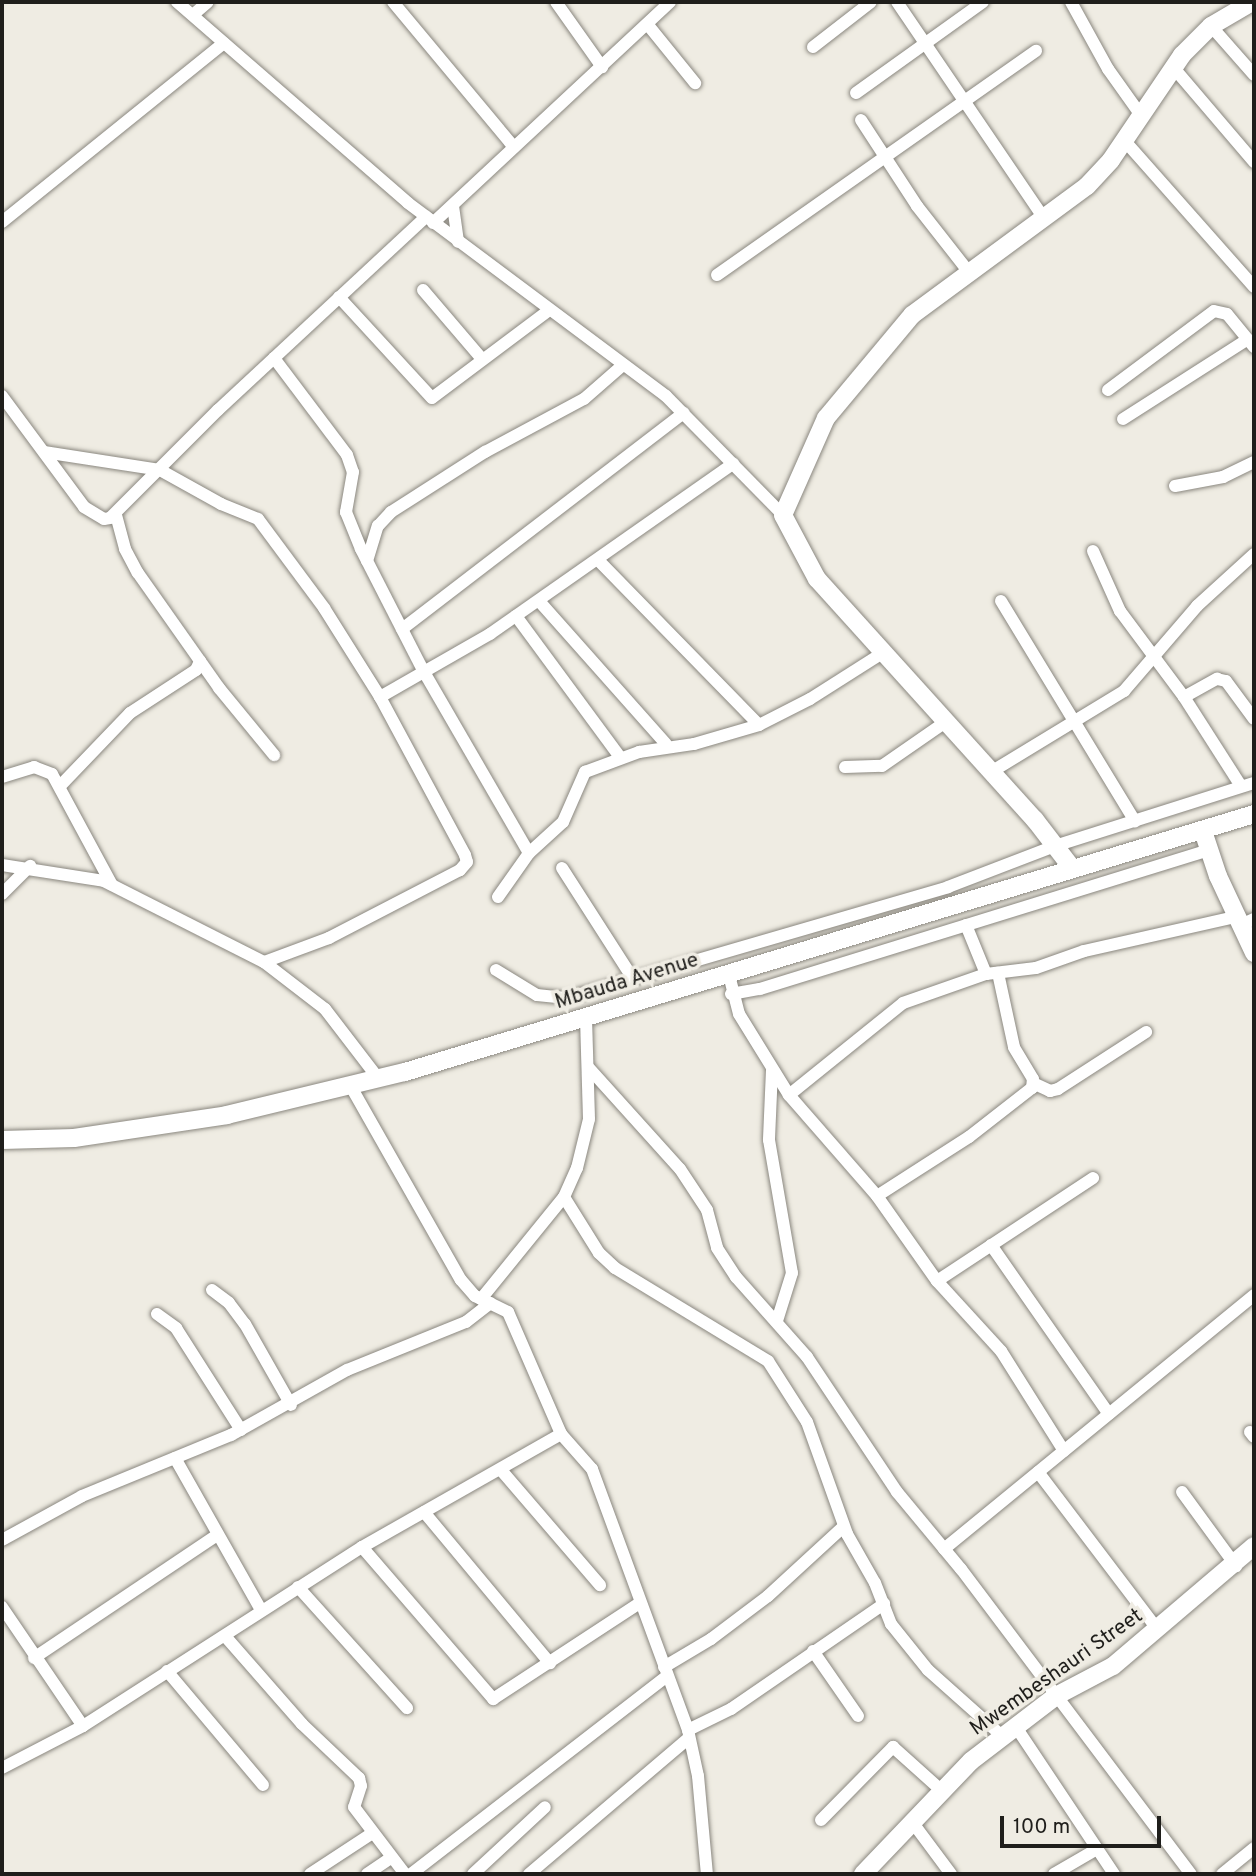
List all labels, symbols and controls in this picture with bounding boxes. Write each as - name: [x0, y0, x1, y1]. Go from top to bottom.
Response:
- street label: Mbauda Avenue: [552, 948, 702, 1016]
- street label: Mwembeshauri Street: [966, 1604, 1148, 1742]
- scale bar: [1004, 1802, 1165, 1846]
- text: 100 m: [1013, 1814, 1070, 1841]

